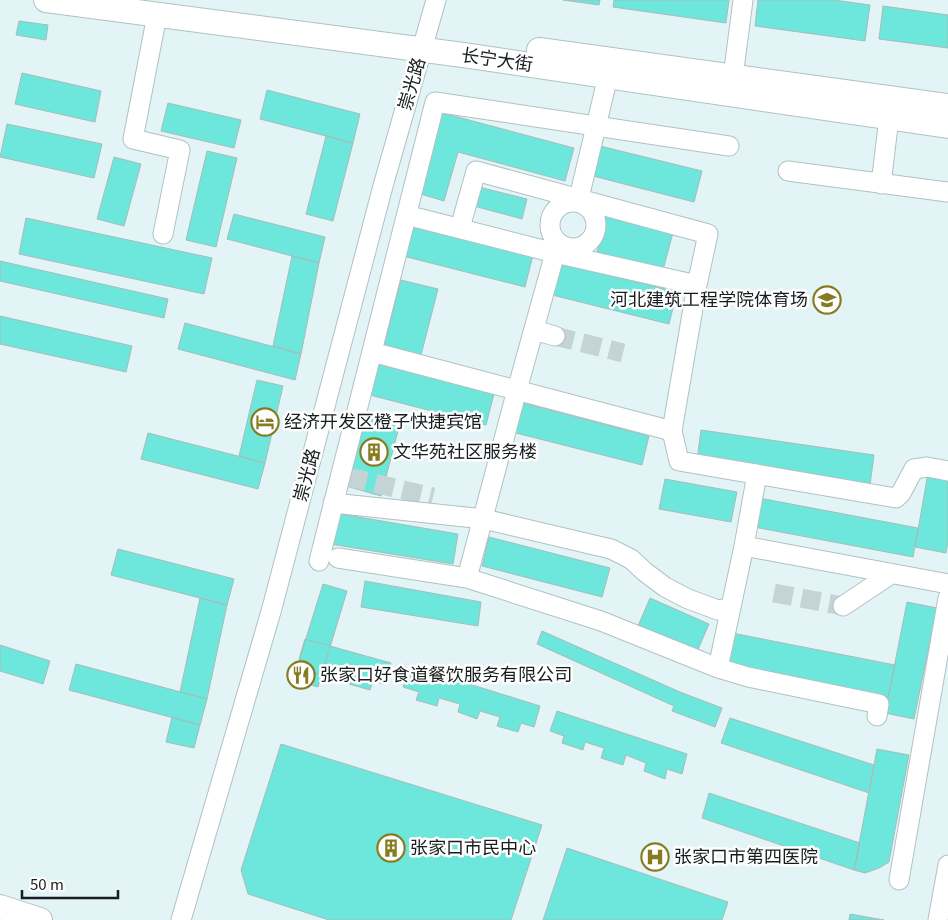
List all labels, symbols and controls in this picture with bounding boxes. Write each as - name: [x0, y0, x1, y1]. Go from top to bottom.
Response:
- street label: 长宁大街: [460, 40, 535, 76]
- street label: 崇光路: [390, 54, 430, 113]
- place label: 河北建筑工程学院体育场: [610, 285, 808, 311]
- school or university icon: 河北建筑工程学院体育场: [812, 285, 842, 315]
- hotel icon: 经济开发区橙子快捷宾馆: [250, 407, 280, 437]
- place label: 经济开发区橙子快捷宾馆: [284, 407, 482, 433]
- building icon: 文华苑社区服务楼: [359, 437, 389, 467]
- place label: 文华苑社区服务楼: [393, 437, 537, 463]
- street label: 崇光路: [286, 445, 325, 504]
- restaurant icon: 张家口好食道餐饮服务有限公司: [286, 660, 316, 690]
- place label: 张家口好食道餐饮服务有限公司: [320, 660, 572, 686]
- building icon: 张家口市民中心: [376, 833, 406, 863]
- place label: 张家口市民中心: [410, 833, 536, 859]
- hospital icon: 张家口市第四医院: [640, 842, 670, 872]
- place label: 张家口市第四医院: [674, 842, 818, 868]
- scale bar: [22, 868, 119, 900]
- text: 50 m: [30, 873, 64, 894]

